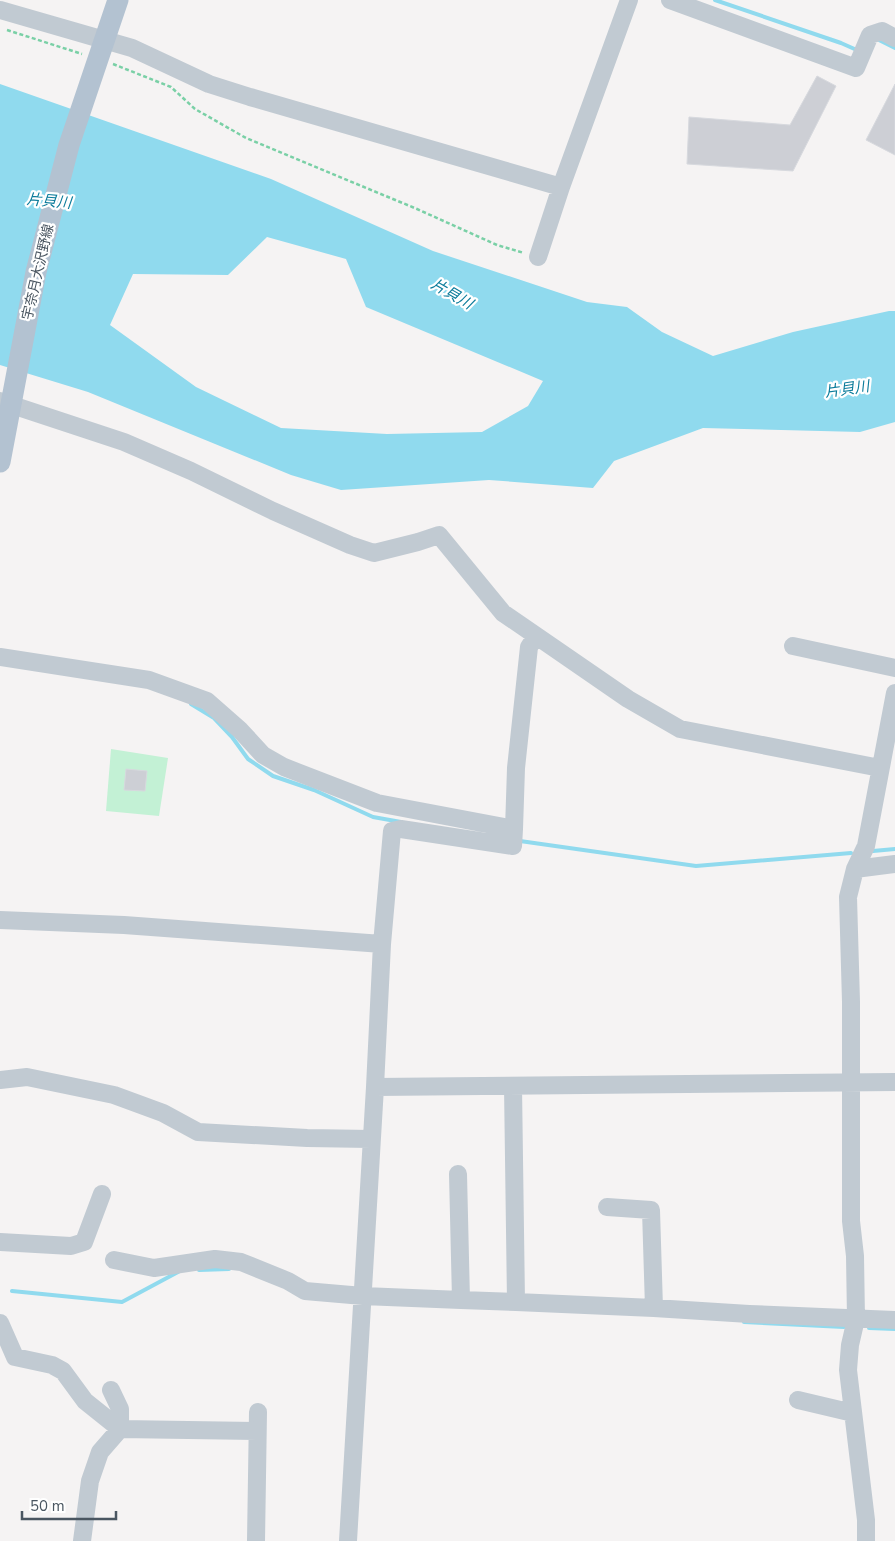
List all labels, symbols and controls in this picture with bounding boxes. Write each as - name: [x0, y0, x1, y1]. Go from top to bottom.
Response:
- water label: 片貝川: [26, 189, 74, 213]
- street label: 宇奈月大沢野線: [18, 222, 58, 322]
- water label: 片貝川: [428, 274, 478, 315]
- water label: 片貝川: [823, 376, 873, 402]
- scale bar: [22, 1488, 116, 1520]
- text: 50 m: [30, 1496, 65, 1516]

